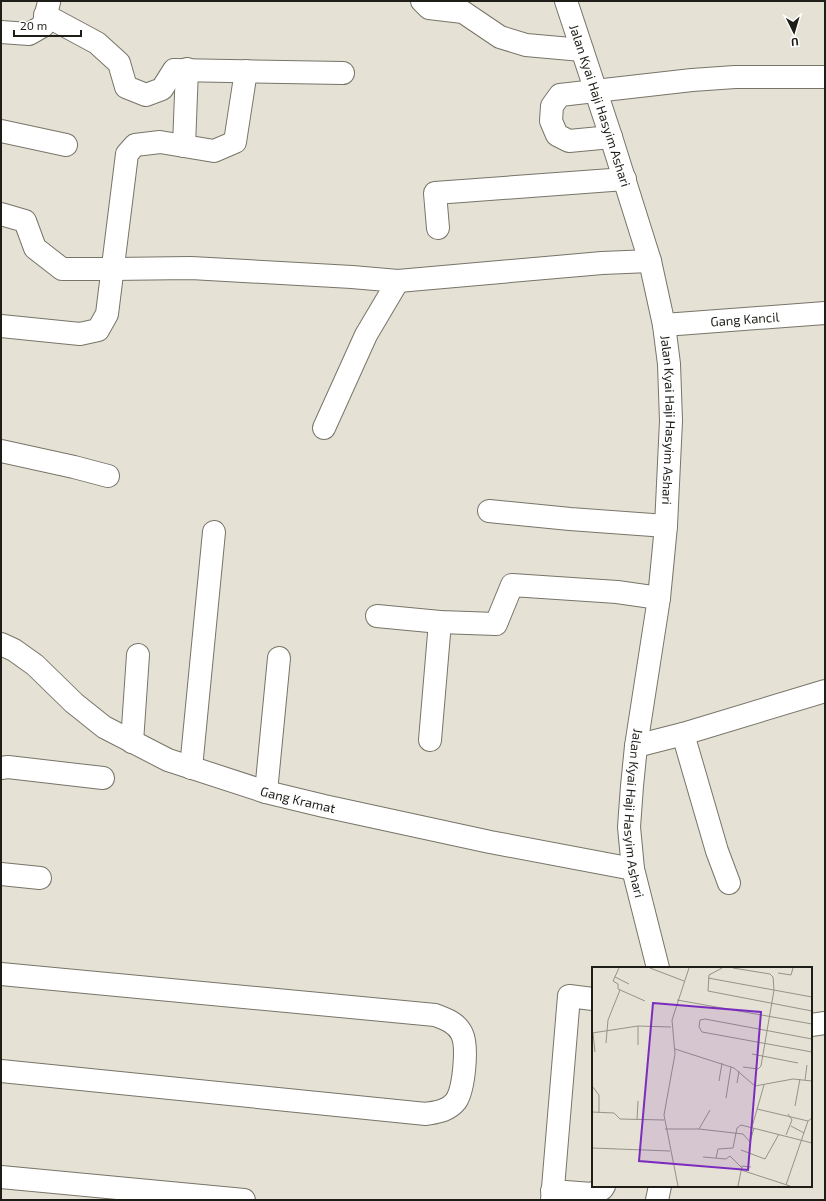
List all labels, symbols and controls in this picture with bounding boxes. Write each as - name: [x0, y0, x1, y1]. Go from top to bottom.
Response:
- scale bar: [14, 12, 81, 38]
- north arrow: [774, 12, 814, 52]
- text: 20 m: [20, 18, 47, 32]
- street label: Jalan Kyai Haji Hasyim Ashari: [566, 22, 634, 189]
- text: U: [791, 36, 799, 49]
- street label: Gang Kancil: [710, 308, 780, 330]
- street label: Jalan Kyai Haji Hasyim Ashari: [657, 334, 679, 505]
- street label: Jalan Kyai Haji Hasyim Ashari: [621, 728, 648, 899]
- street label: Gang Kramat: [258, 783, 337, 816]
- inset map: [592, 967, 812, 1187]

